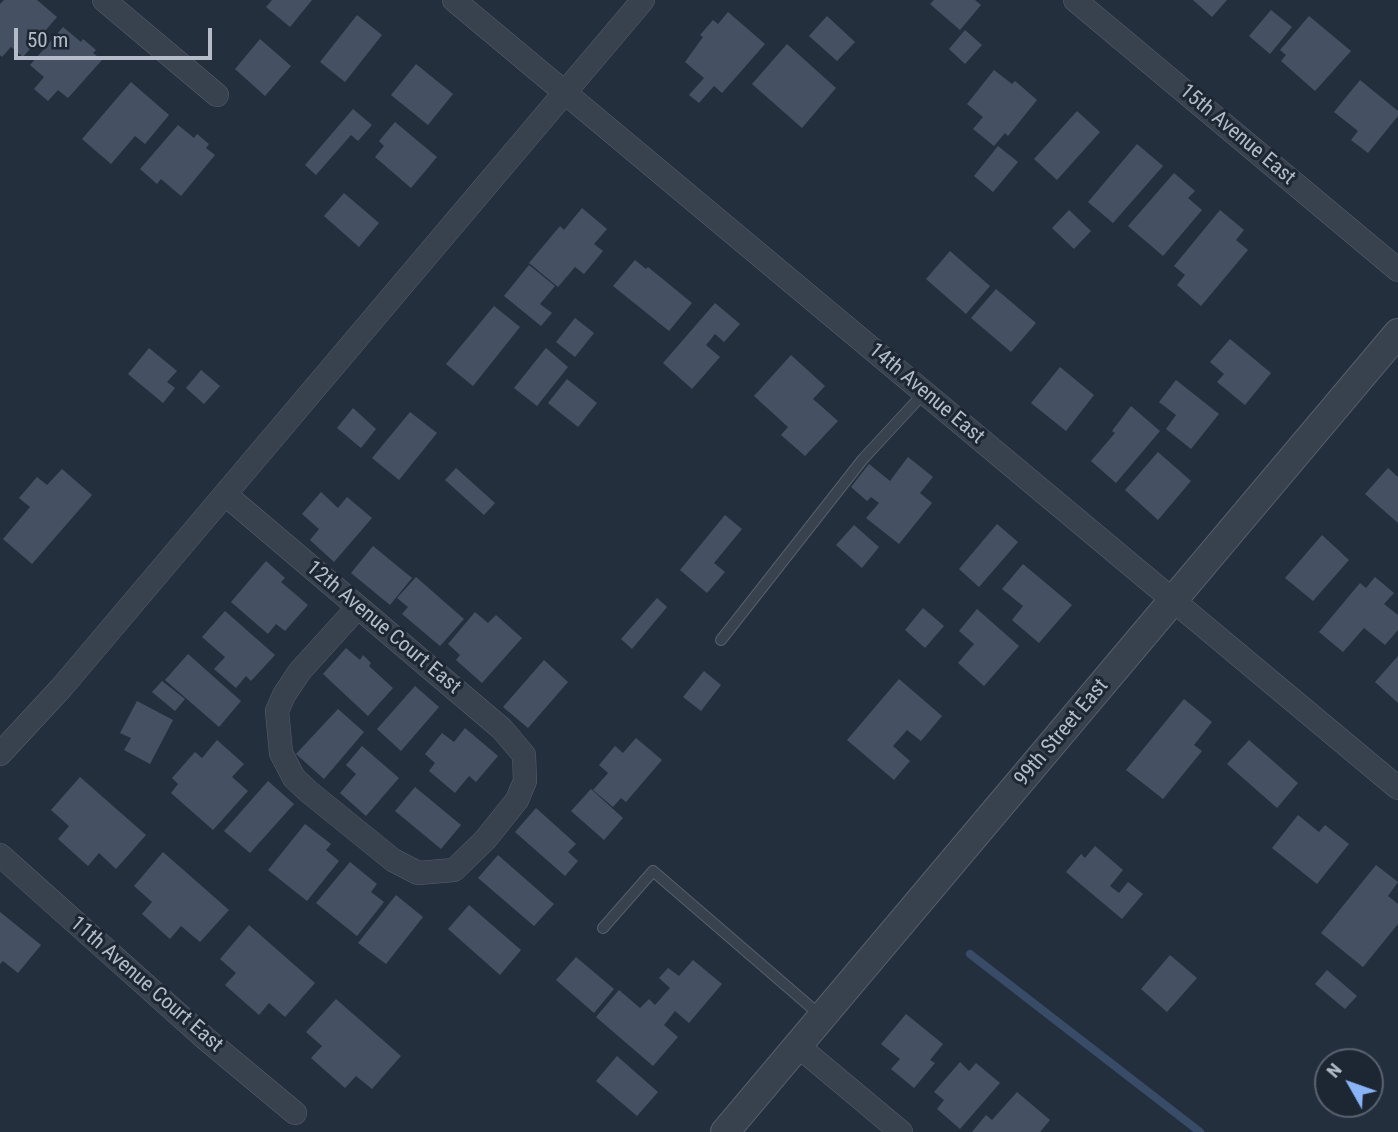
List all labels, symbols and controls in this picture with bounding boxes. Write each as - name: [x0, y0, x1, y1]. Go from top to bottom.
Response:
- scale bar: [18, 14, 215, 58]
- text: 50 m: [27, 28, 68, 52]
- street label: 15th Avenue East: [1174, 79, 1300, 191]
- street label: 14th Avenue East: [863, 338, 989, 450]
- street label: 12th Avenue Court East: [301, 556, 465, 700]
- street label: 99th Street East: [1010, 674, 1114, 792]
- street label: 11th Avenue Court East: [65, 912, 227, 1058]
- north arrow: [1314, 1048, 1384, 1118]
- text: N: [1322, 1059, 1347, 1082]

